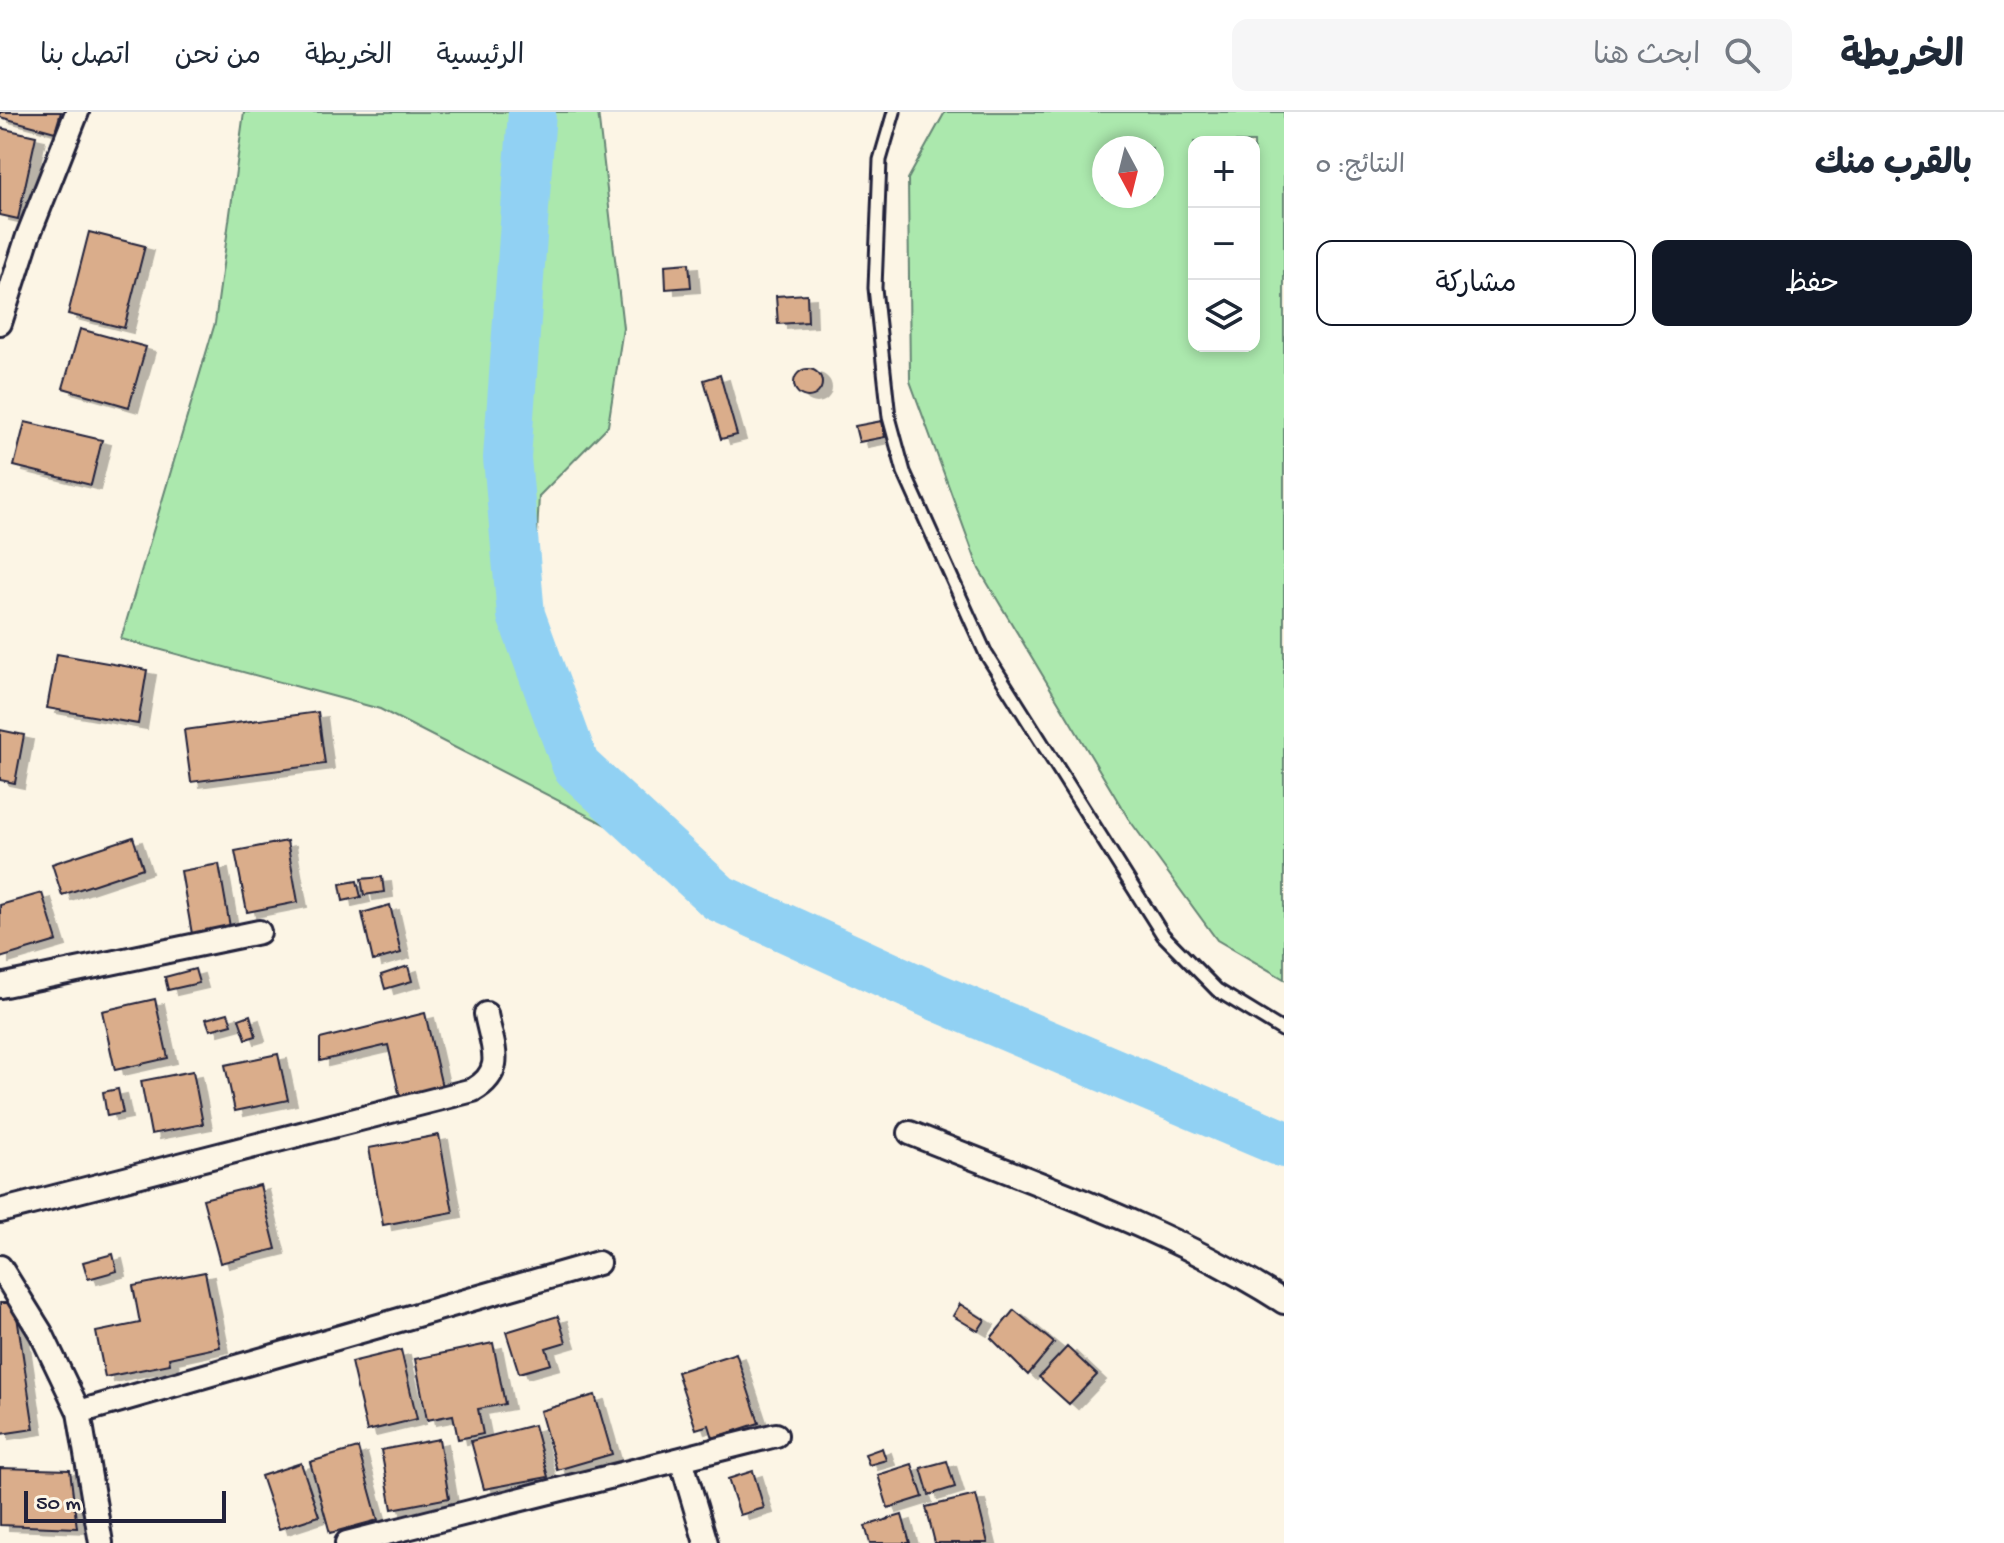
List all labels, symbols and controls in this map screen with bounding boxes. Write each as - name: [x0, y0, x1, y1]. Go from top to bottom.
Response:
- search box: [1232, 19, 1792, 91]
- icon: search: [1720, 33, 1764, 77]
- text: الخريطة: [1840, 37, 1964, 81]
- text: ابحث هنا: [1593, 40, 1700, 75]
- text: اتصل بنا: [40, 41, 130, 74]
- text: من نحن: [174, 41, 261, 74]
- text: الخريطة: [305, 41, 392, 74]
- text: الرئيسية: [436, 41, 524, 74]
- north arrow: [1092, 136, 1164, 208]
- map controls: [1188, 136, 1260, 352]
- button: +: [1188, 136, 1260, 208]
- text: بالقرب منك: [1815, 147, 1972, 187]
- text: النتائج: 0: [1316, 152, 1405, 183]
- button: −: [1188, 208, 1260, 280]
- button: مشاركة: [1316, 240, 1636, 326]
- button: حفظ: [1652, 240, 1972, 326]
- button: layers: [1188, 280, 1260, 352]
- scale bar: [24, 1487, 226, 1523]
- text: 50 m: [36, 1492, 81, 1518]

